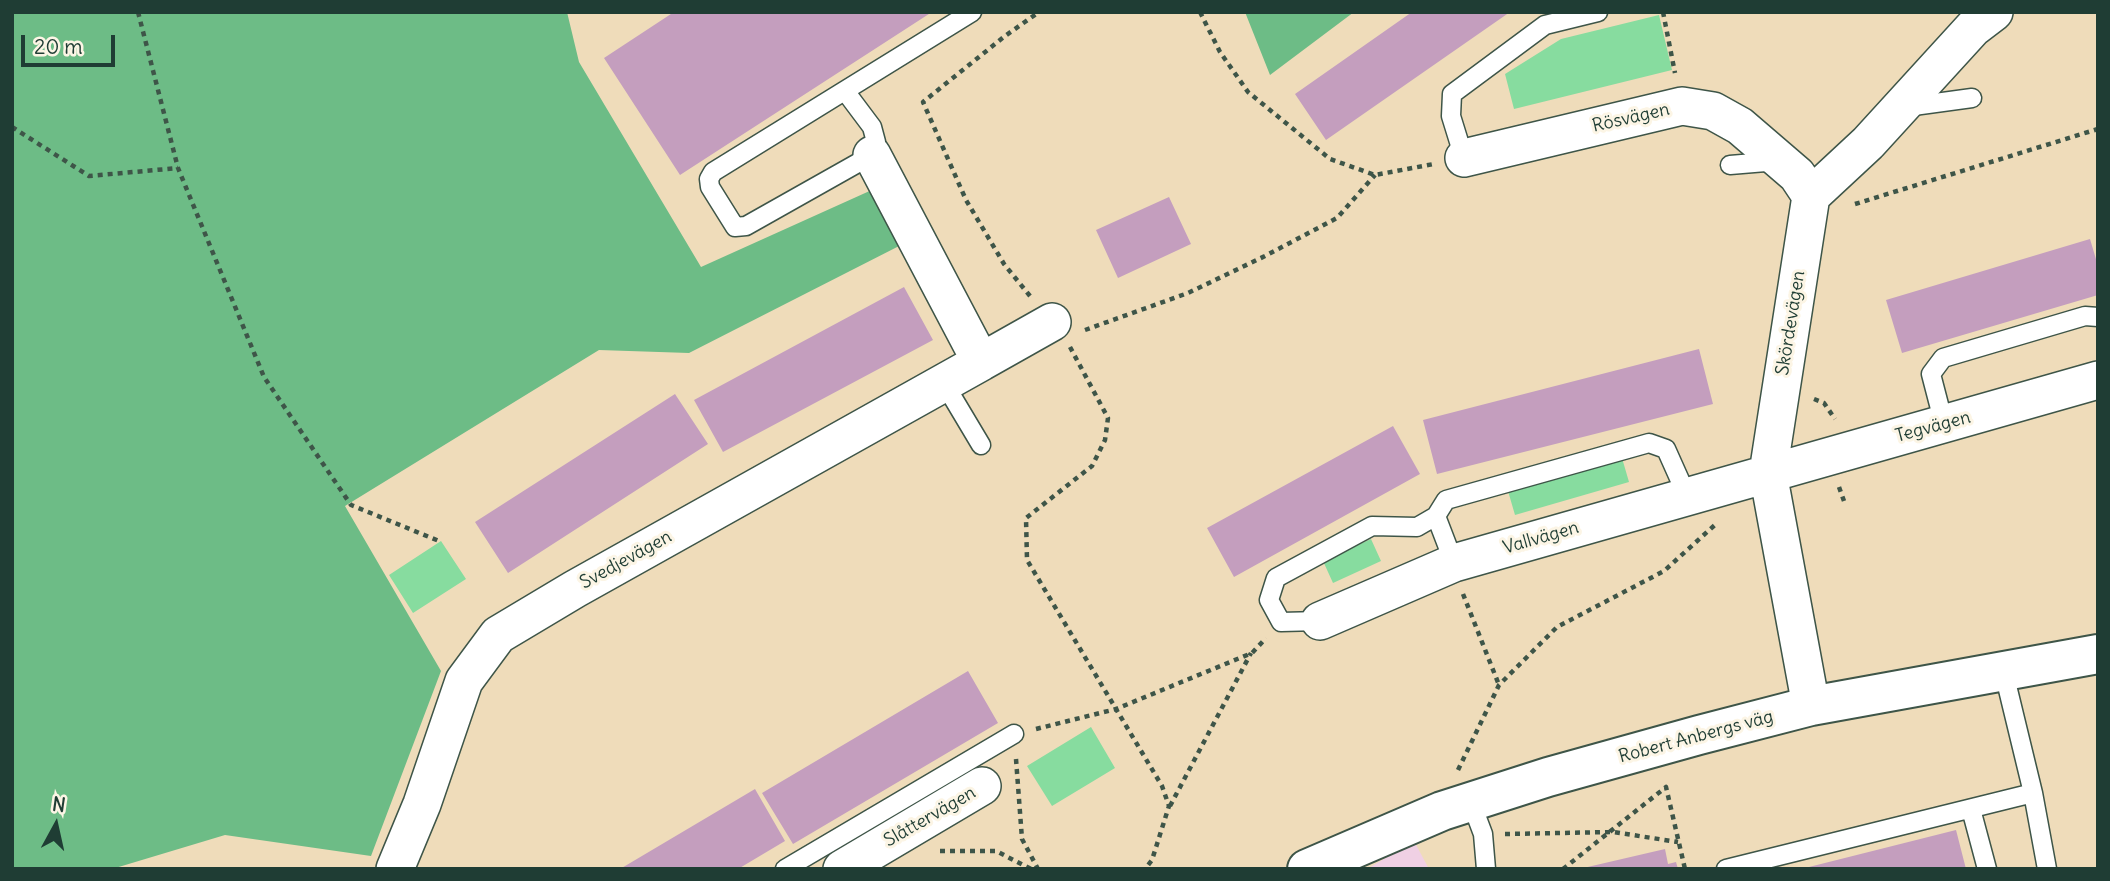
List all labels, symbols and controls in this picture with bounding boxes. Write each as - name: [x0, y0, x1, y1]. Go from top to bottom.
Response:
- scale bar: [24, 21, 119, 65]
- text: 20 m: [34, 33, 83, 60]
- street label: Rösvägen: [1590, 99, 1672, 137]
- street label: Skördevägen: [1772, 269, 1810, 377]
- street label: Tegvägen: [1893, 407, 1973, 447]
- street label: Vallvägen: [1501, 517, 1581, 559]
- street label: Svedjevägen: [576, 526, 676, 594]
- street label: Robert Anbergs väg: [1616, 706, 1776, 768]
- street label: Slåttervägen: [880, 782, 980, 852]
- north arrow: [21, 790, 91, 860]
- text: N: [51, 791, 67, 817]

